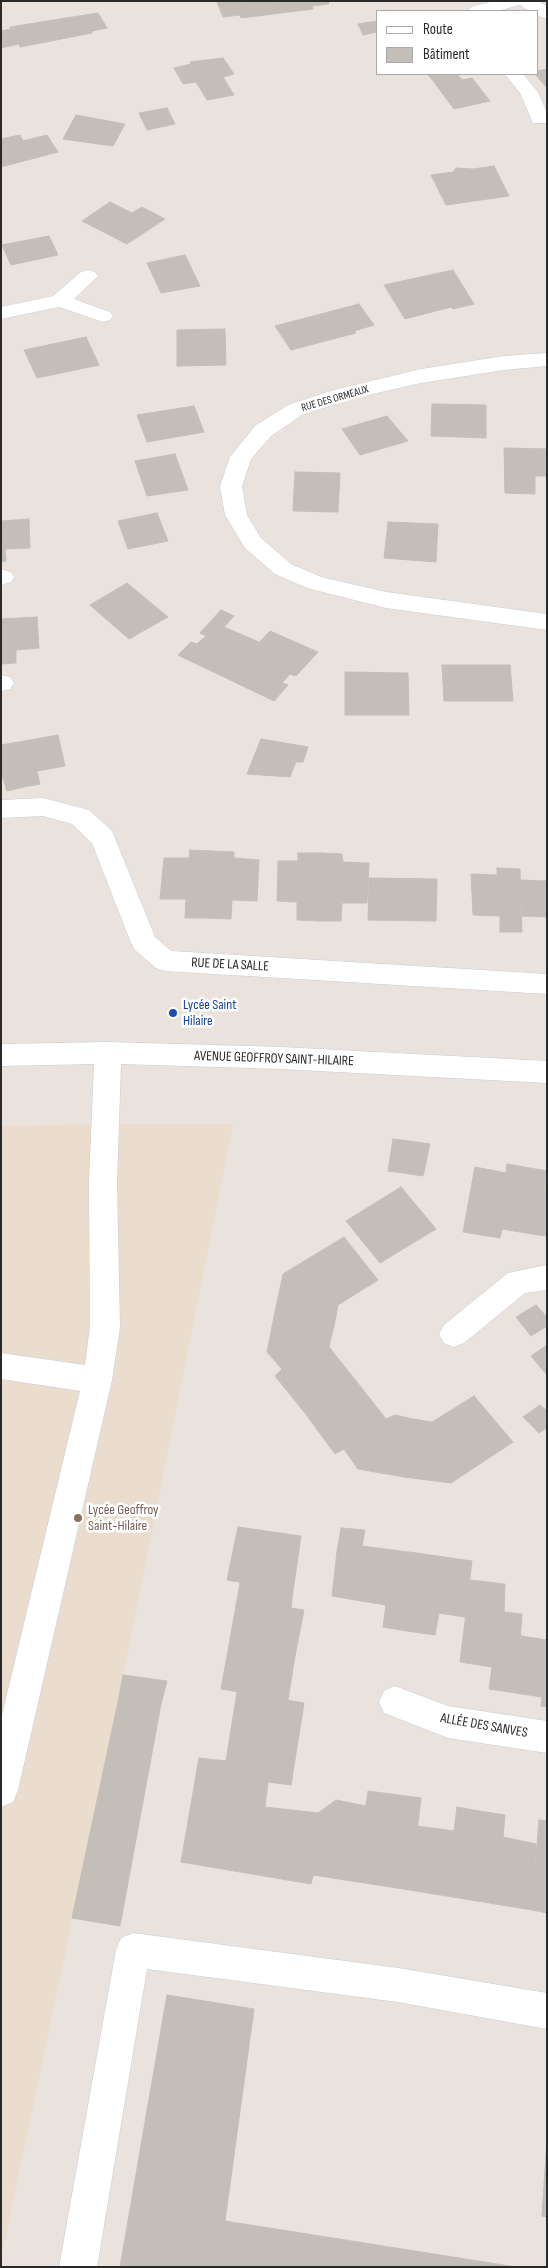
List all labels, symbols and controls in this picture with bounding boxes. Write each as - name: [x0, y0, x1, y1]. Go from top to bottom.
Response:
- legend: [376, 10, 538, 75]
- text: Route: [423, 20, 453, 39]
- text: Bâtiment: [423, 45, 470, 64]
- street label: RUE DES ORMEAUX: [300, 383, 370, 415]
- street label: RUE DE LA SALLE: [191, 955, 269, 975]
- place label: Lycée Saint Hilaire: [183, 997, 237, 1030]
- marker: Lycée Saint Hilaire: [167, 1007, 179, 1019]
- street label: AVENUE GEOFFROY SAINT-HILAIRE: [194, 1048, 354, 1070]
- place label: Lycée Geoffroy Saint-Hilaire: [88, 1502, 159, 1534]
- marker: Lycée Geoffroy Saint-Hilaire: [72, 1512, 84, 1524]
- street label: ALLÉE DES SANVES: [439, 1710, 529, 1742]

